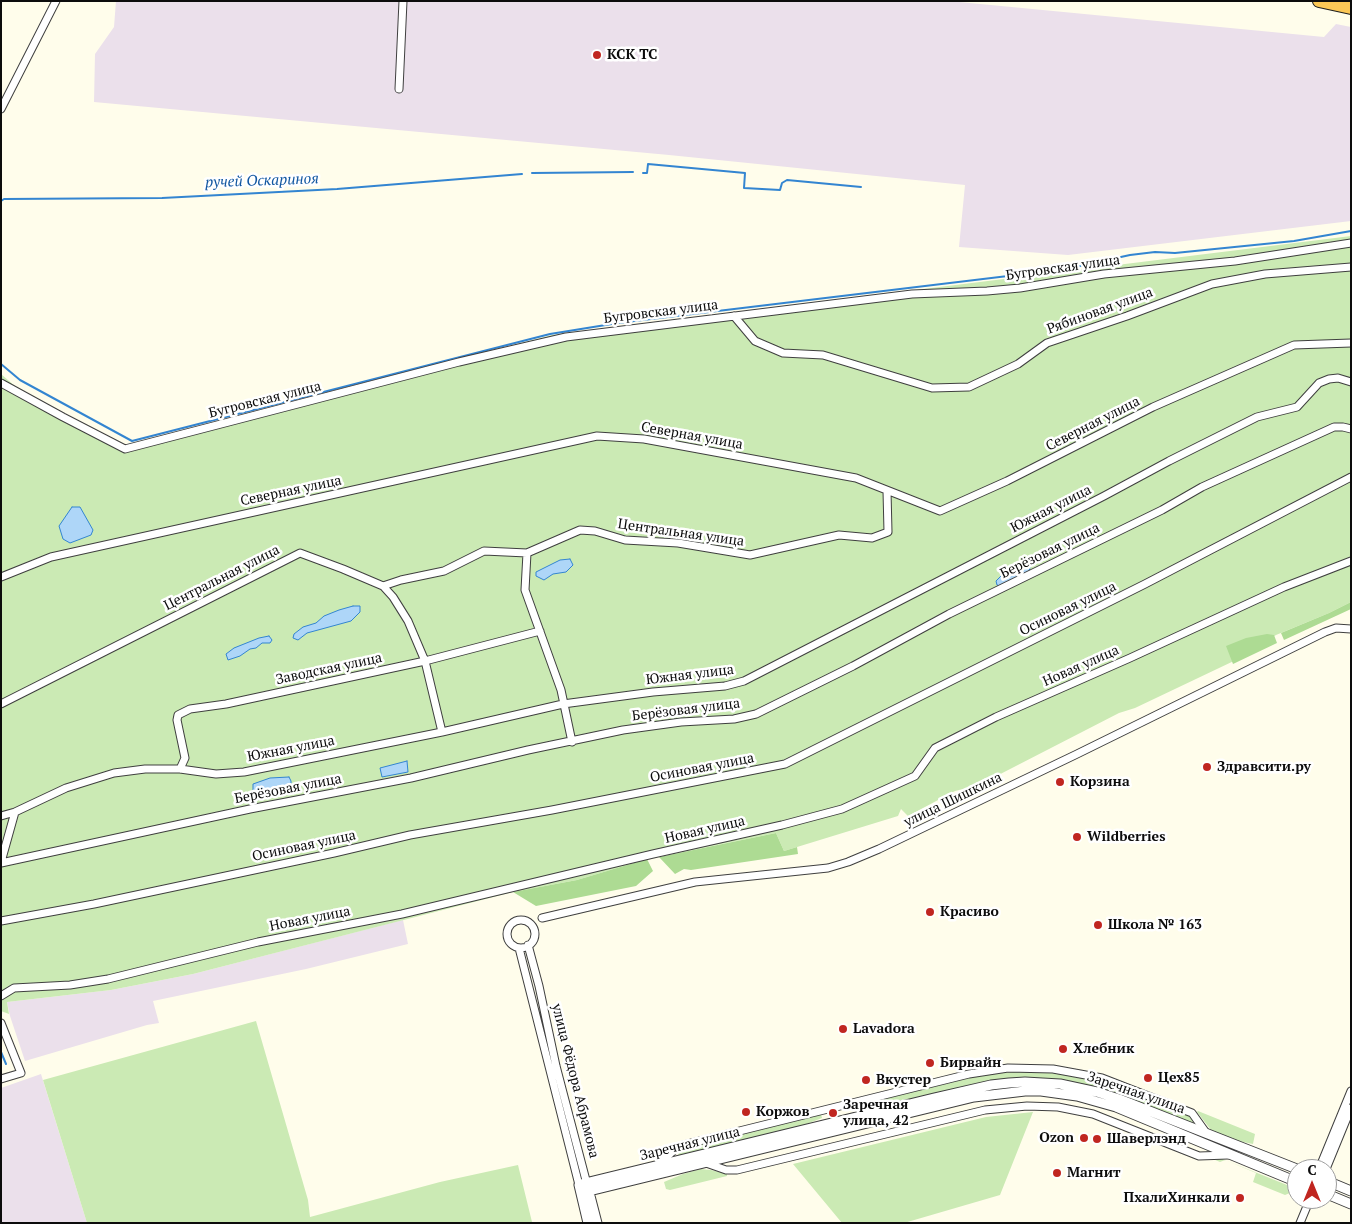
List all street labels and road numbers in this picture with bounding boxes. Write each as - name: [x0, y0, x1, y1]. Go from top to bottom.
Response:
- street label: Бугровская улица: [1005, 252, 1121, 284]
- street label: Рябиновая улица: [1045, 284, 1155, 338]
- street label: Бугровская улица: [603, 297, 719, 327]
- street label: Бугровская улица: [207, 378, 323, 422]
- street label: Северная улица: [1043, 393, 1143, 455]
- street label: Северная улица: [640, 419, 744, 453]
- street label: Северная улица: [239, 472, 343, 510]
- street label: Южная улица: [1008, 481, 1094, 537]
- street label: Центральная улица: [617, 516, 745, 550]
- street label: Берёзовая улица: [997, 520, 1103, 582]
- street label: Центральная улица: [161, 542, 283, 614]
- street label: Осиновая улица: [1017, 578, 1119, 640]
- street label: Новая улица: [1040, 642, 1122, 690]
- street label: Заводская улица: [274, 650, 384, 688]
- street label: Южная улица: [645, 661, 735, 689]
- street label: Берёзовая улица: [631, 695, 741, 725]
- street label: Южная улица: [246, 732, 336, 766]
- street label: Осиновая улица: [649, 750, 755, 786]
- street label: улица Шишкина: [901, 769, 1005, 831]
- street label: Берёзовая улица: [233, 770, 343, 808]
- street label: Новая улица: [663, 813, 747, 847]
- street label: Осиновая улица: [251, 827, 357, 865]
- street label: Новая улица: [268, 903, 352, 935]
- street label: улица Фёдора Абрамова: [548, 1002, 602, 1160]
- street label: Заречная улица: [1085, 1068, 1187, 1118]
- street label: Заречная улица: [638, 1123, 742, 1165]

